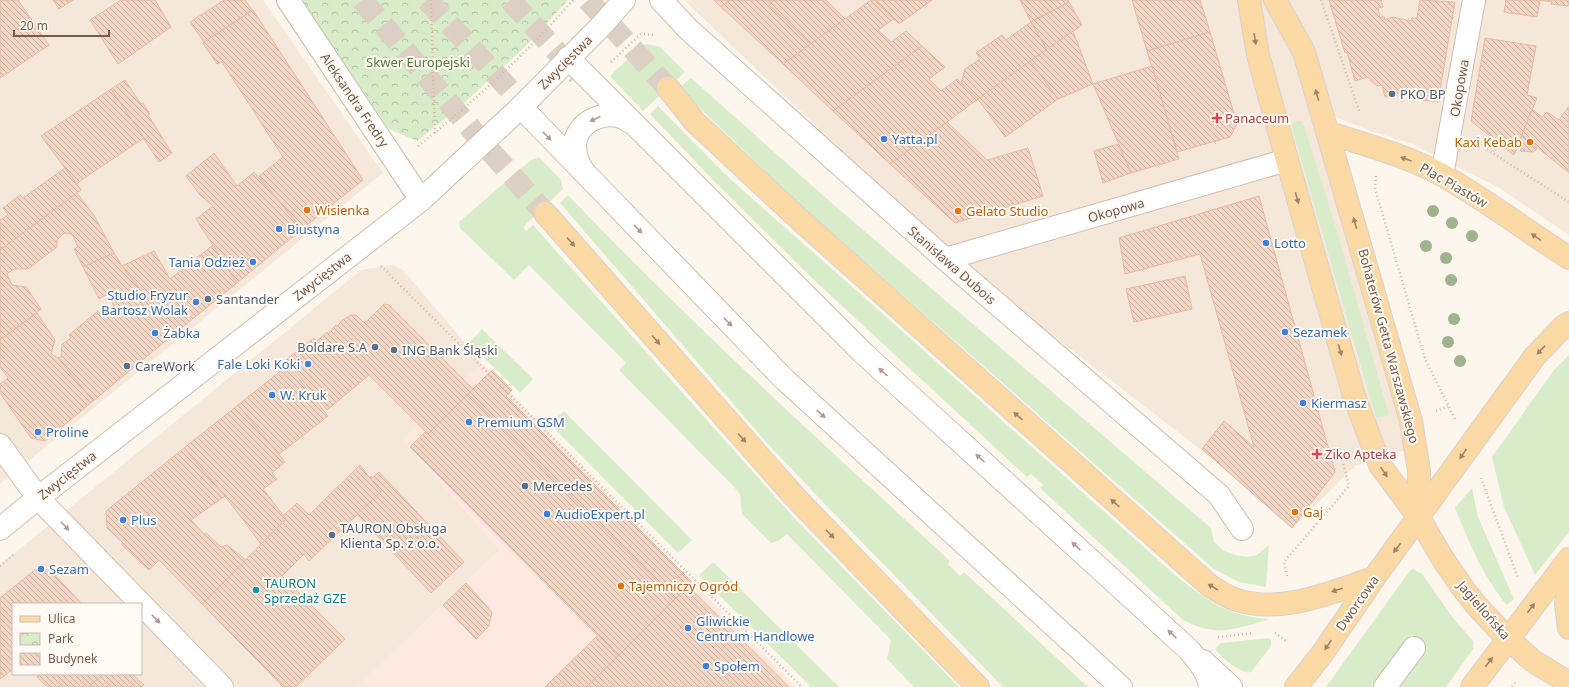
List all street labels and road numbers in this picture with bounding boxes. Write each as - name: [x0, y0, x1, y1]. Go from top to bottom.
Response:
- street label: Zwycięstwa: [534, 31, 596, 93]
- street label: Aleksandra Fredry: [317, 49, 394, 151]
- street label: Okopowa: [1445, 58, 1473, 118]
- street label: Plac Piastów: [1417, 158, 1492, 212]
- street label: Okopowa: [1086, 193, 1146, 227]
- street label: Stanisława Dubois: [904, 222, 1000, 308]
- street label: Zwycięstwa: [289, 247, 355, 305]
- street label: Bohaterów Getta Warszawskiego: [1354, 247, 1424, 445]
- street label: Zwycięstwa: [34, 446, 100, 504]
- street label: Dworcowa: [1331, 572, 1383, 634]
- street label: Jagiellońska: [1452, 575, 1515, 643]

